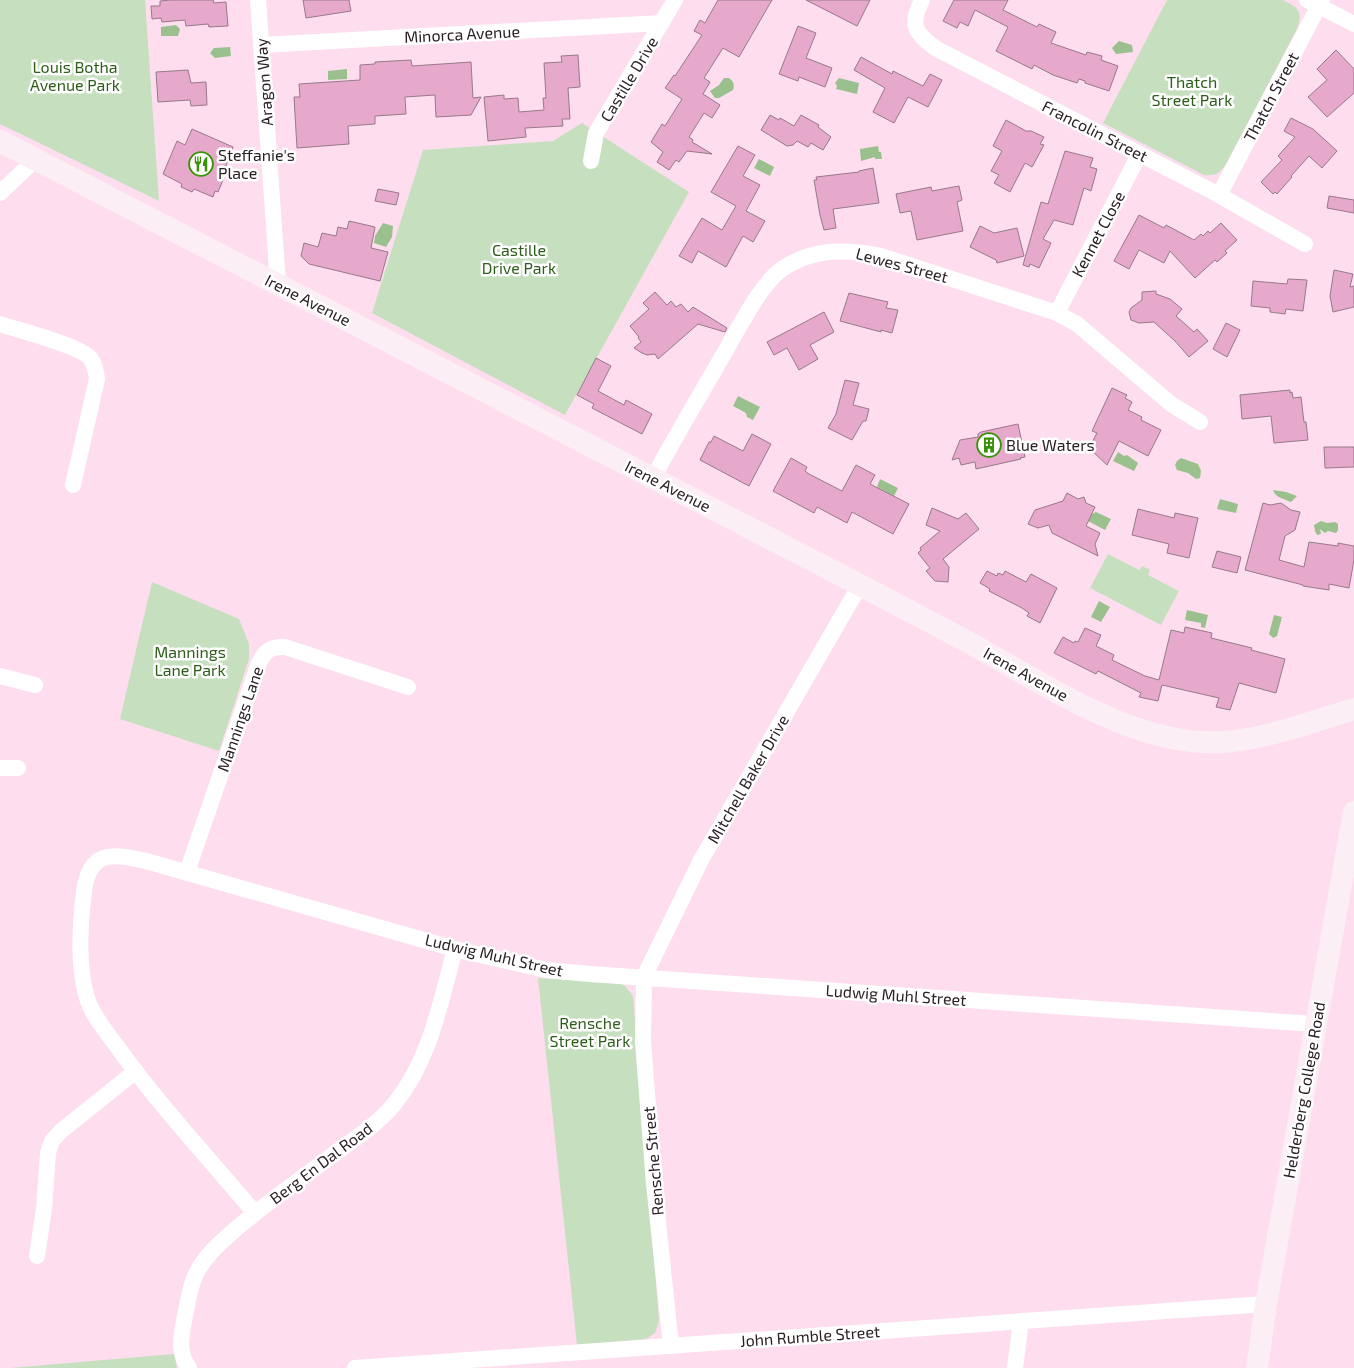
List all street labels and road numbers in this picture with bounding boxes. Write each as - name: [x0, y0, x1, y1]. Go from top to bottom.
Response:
- street label: Minorca Avenue: [404, 21, 520, 46]
- street label: Castille Drive: [596, 33, 661, 125]
- street label: Aragon Way: [251, 37, 276, 127]
- street label: Thatch Street: [1239, 49, 1302, 145]
- street label: Francolin Street: [1039, 96, 1151, 165]
- street label: Kennet Close: [1067, 188, 1128, 280]
- street label: Lewes Street: [854, 243, 950, 286]
- street label: Irene Avenue: [262, 270, 354, 329]
- street label: Irene Avenue: [622, 456, 714, 515]
- street label: Irene Avenue: [981, 643, 1072, 705]
- street label: Mannings Lane: [213, 664, 266, 774]
- street label: Mitchell Baker Drive: [703, 711, 792, 846]
- street label: Ludwig Muhl Street: [423, 929, 565, 980]
- street label: Ludwig Muhl Street: [825, 980, 967, 1009]
- street label: Helderberg College Road: [1279, 1000, 1328, 1180]
- street label: Rensche Street: [638, 1106, 667, 1216]
- street label: Berg En Dal Road: [266, 1118, 376, 1207]
- street label: John Rumble Street: [739, 1321, 881, 1350]

